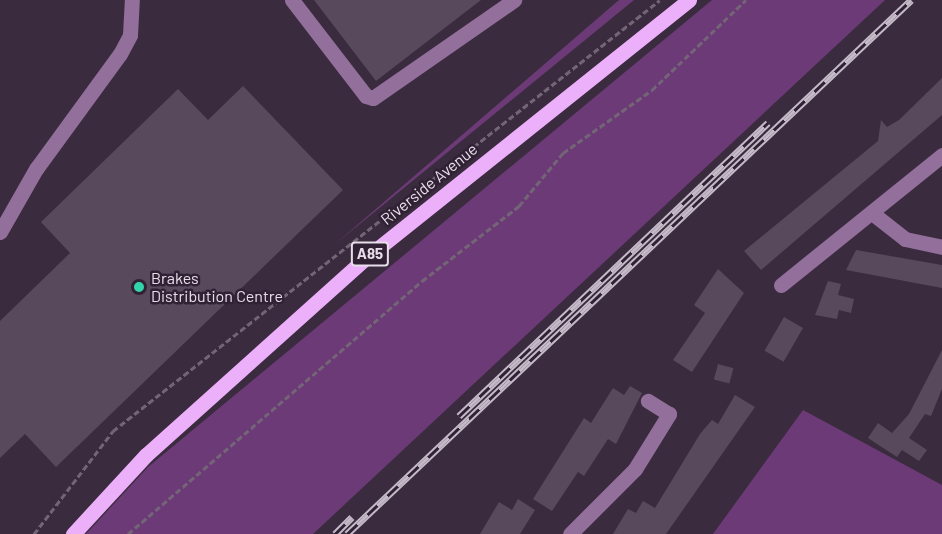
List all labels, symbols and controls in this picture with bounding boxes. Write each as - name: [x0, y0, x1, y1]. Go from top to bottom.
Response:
- street label: Riverside Avenue: [377, 139, 481, 229]
- road number: A85: [350, 242, 389, 266]
- place label: Brakes Distribution Centre: [151, 268, 283, 306]
- marker: Brakes Distribution Centre: [132, 280, 146, 294]

